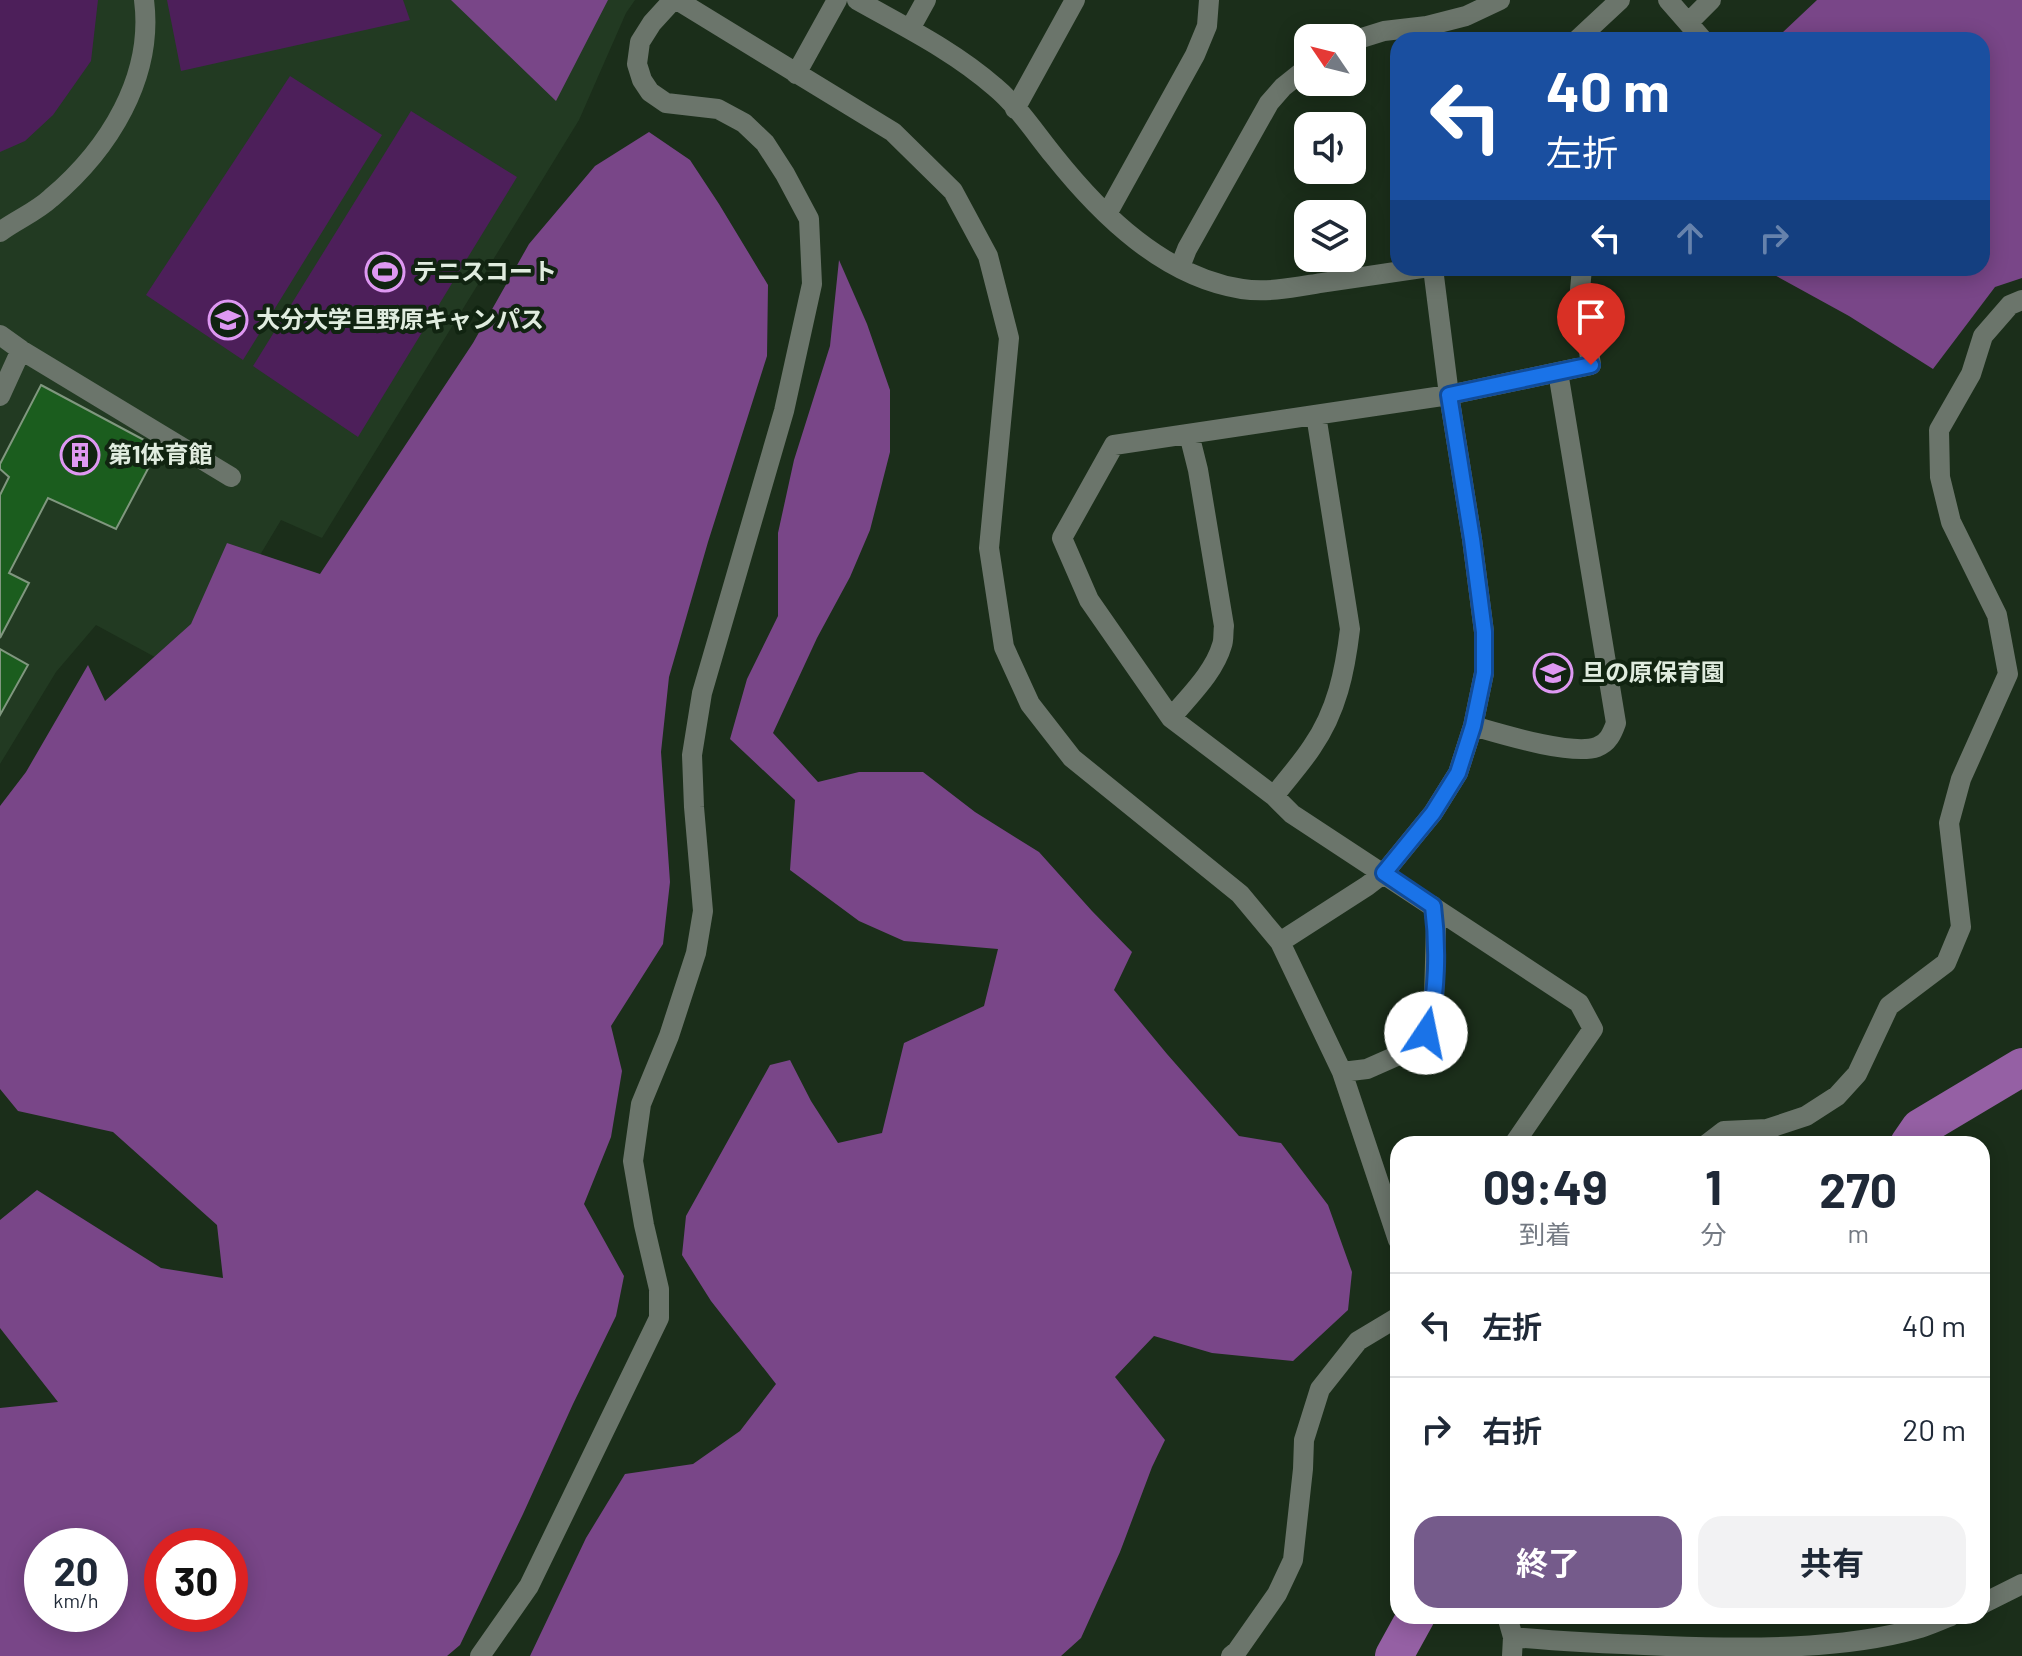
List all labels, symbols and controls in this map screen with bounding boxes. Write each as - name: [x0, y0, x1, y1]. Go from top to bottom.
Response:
- north arrow: [1294, 24, 1366, 96]
- map controls: [1294, 24, 1366, 272]
- text: 40 m: [1546, 56, 1670, 123]
- icon: left: [1414, 64, 1518, 168]
- button: sound: [1294, 112, 1366, 184]
- text: 左折: [1546, 130, 1618, 173]
- button: layers: [1294, 200, 1366, 272]
- icon: left: [1584, 216, 1628, 260]
- icon: ahead: [1668, 216, 1712, 260]
- icon: right: [1752, 216, 1796, 260]
- sports icon: テニスコート: [364, 251, 406, 293]
- place label: テニスコート: [413, 256, 557, 285]
- pin: [1557, 283, 1625, 365]
- icon: arrive: [1569, 295, 1613, 339]
- school or university icon: 大分大学旦野原キャンパス: [207, 299, 249, 341]
- place label: 大分大学旦野原キャンパス: [256, 304, 544, 333]
- building icon: 第1体育館: [59, 434, 101, 476]
- place label: 第1体育館: [108, 439, 213, 468]
- school or university icon: 旦の原保育園: [1532, 652, 1574, 694]
- place label: 旦の原保育園: [1581, 657, 1725, 686]
- position arrow: [1384, 991, 1468, 1075]
- text: 09:49: [1483, 1157, 1608, 1215]
- text: 1: [1705, 1157, 1722, 1215]
- text: 270: [1819, 1160, 1897, 1218]
- text: m: [1847, 1217, 1869, 1248]
- text: 到着: [1519, 1218, 1571, 1249]
- text: 分: [1700, 1218, 1726, 1249]
- icon: left: [1414, 1303, 1458, 1347]
- text: 40 m: [1902, 1307, 1966, 1343]
- text: 左折: [1482, 1308, 1542, 1344]
- icon: right: [1414, 1407, 1458, 1451]
- text: 20 m: [1902, 1411, 1966, 1447]
- text: 右折: [1482, 1412, 1542, 1448]
- button: 終了: [1414, 1516, 1682, 1608]
- button: 共有: [1698, 1516, 1966, 1608]
- speed limit sign: 30: [144, 1528, 248, 1632]
- text: 20: [53, 1546, 99, 1594]
- text: km/h: [53, 1588, 99, 1612]

